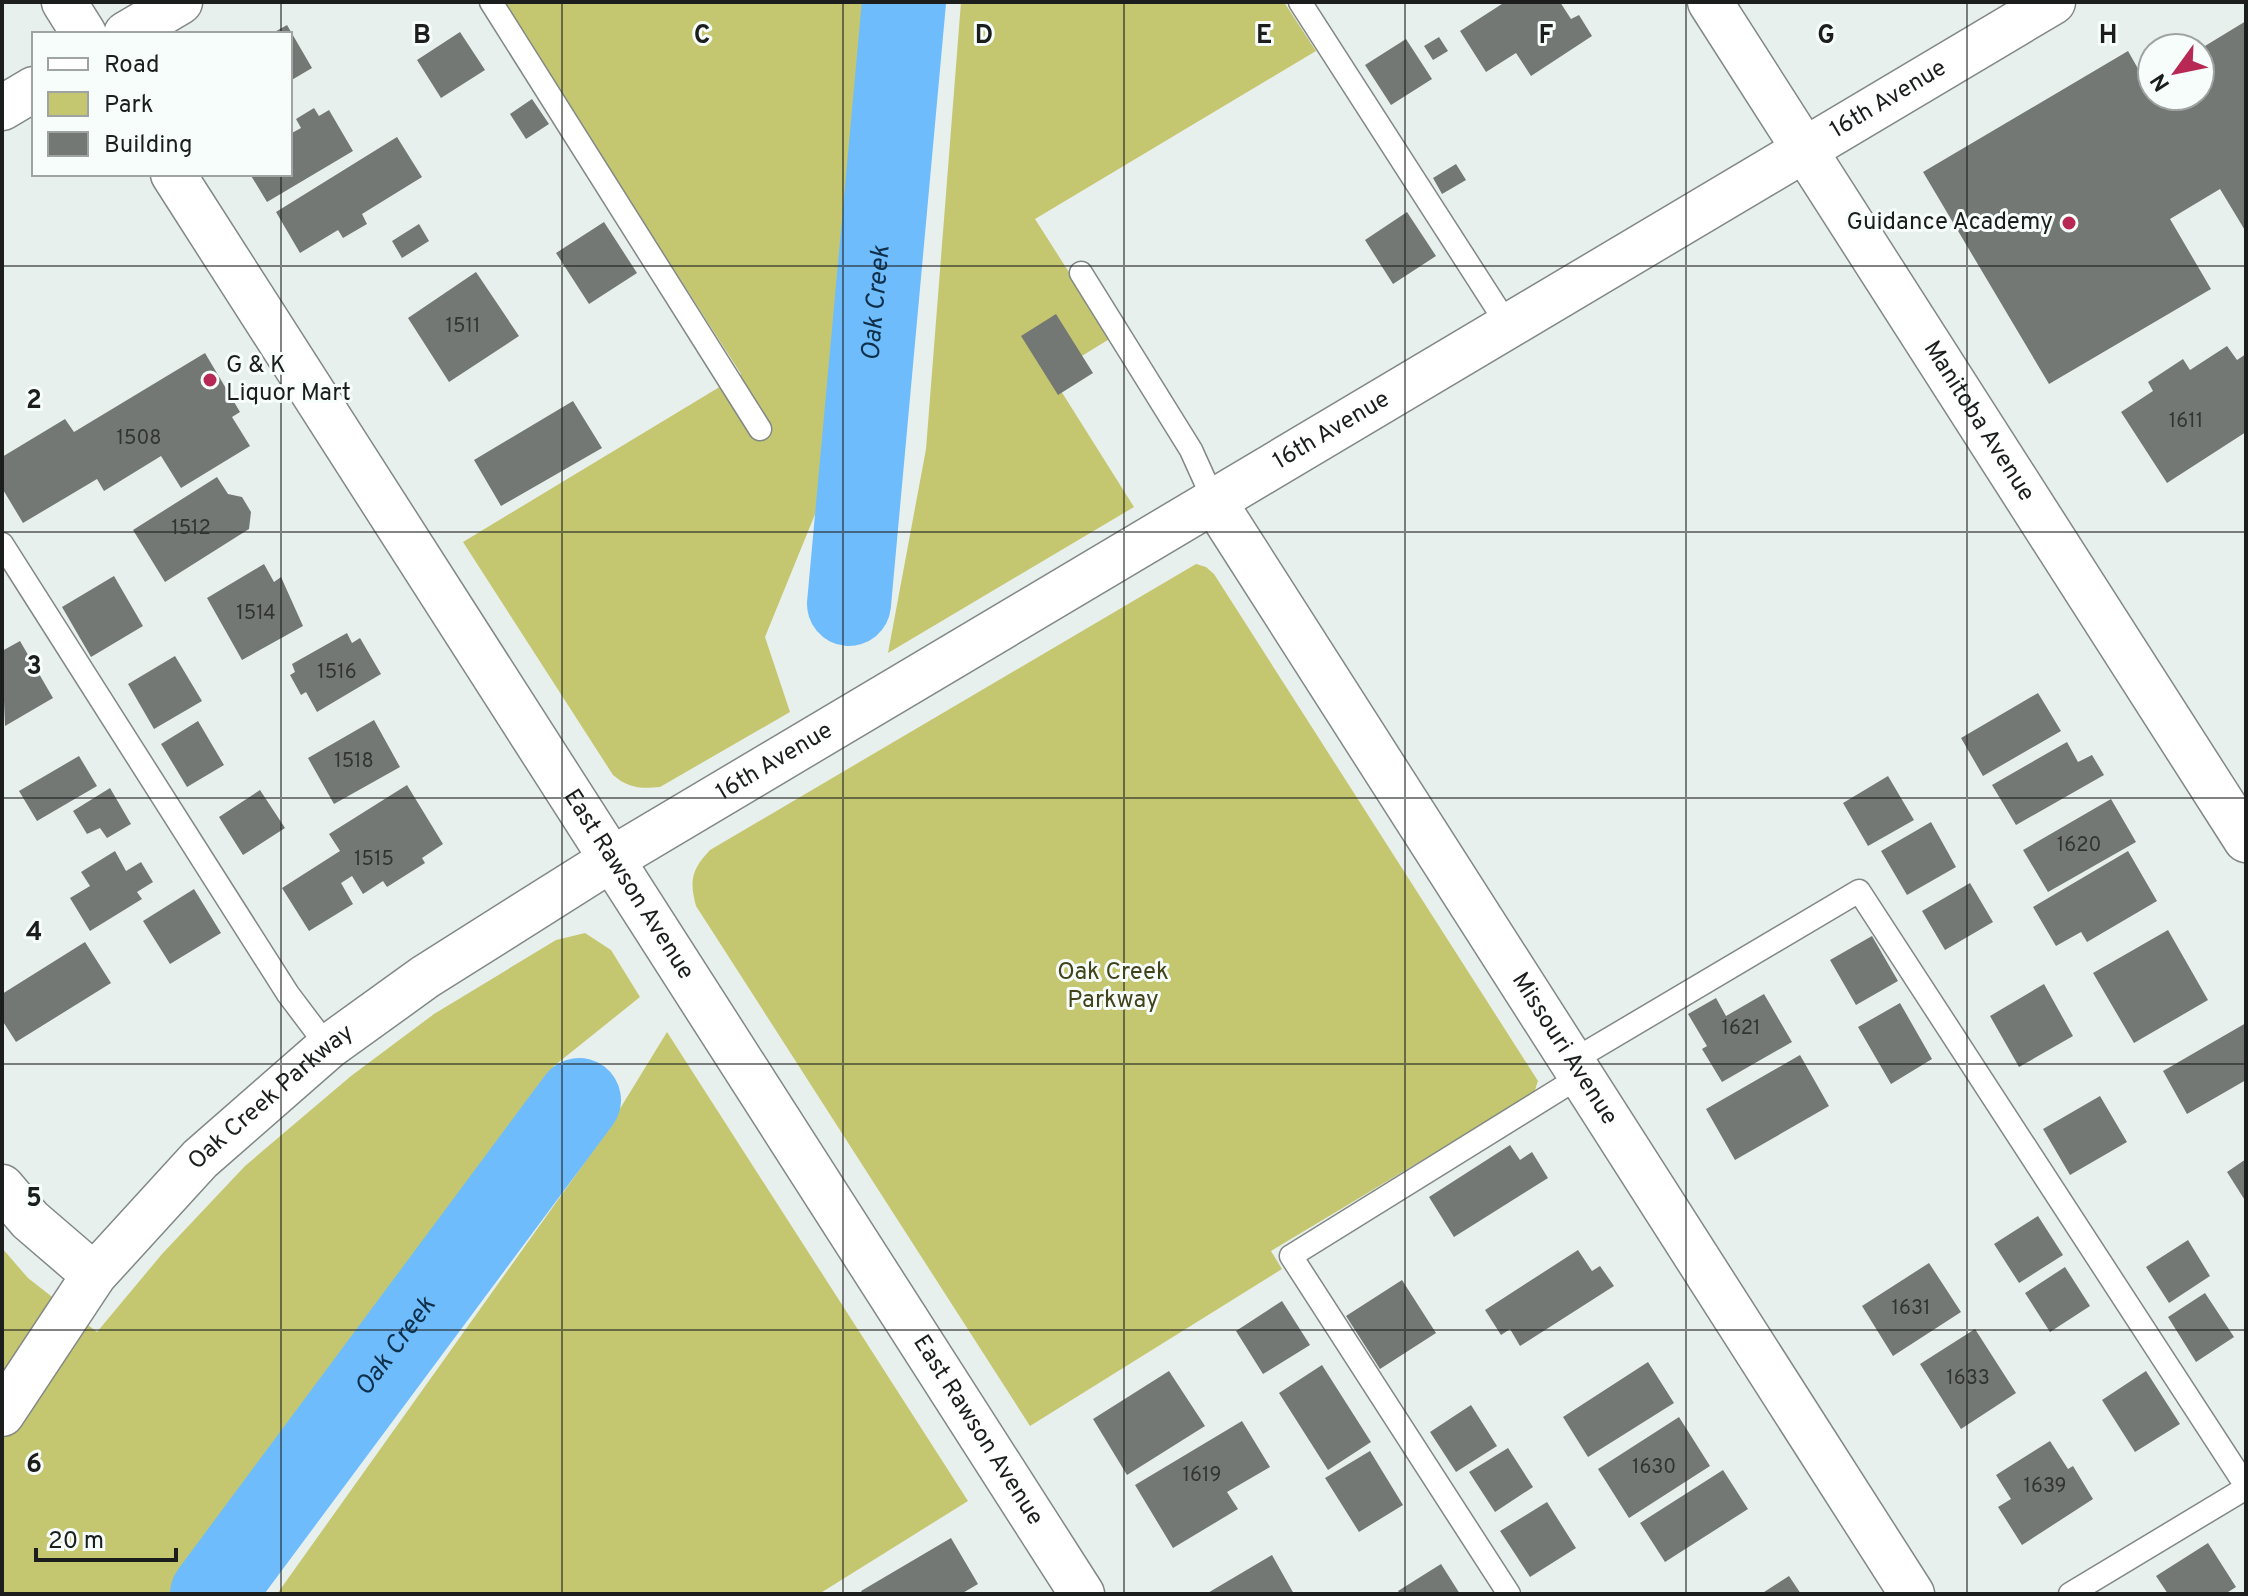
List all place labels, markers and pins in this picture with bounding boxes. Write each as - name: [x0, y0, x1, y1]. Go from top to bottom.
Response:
- place label: Guidance Academy: [1846, 208, 2053, 238]
- marker: Guidance Academy: [2060, 214, 2078, 232]
- place label: G & K Liquor Mart: [226, 351, 351, 409]
- marker: G & K Liquor Mart: [201, 371, 219, 389]

